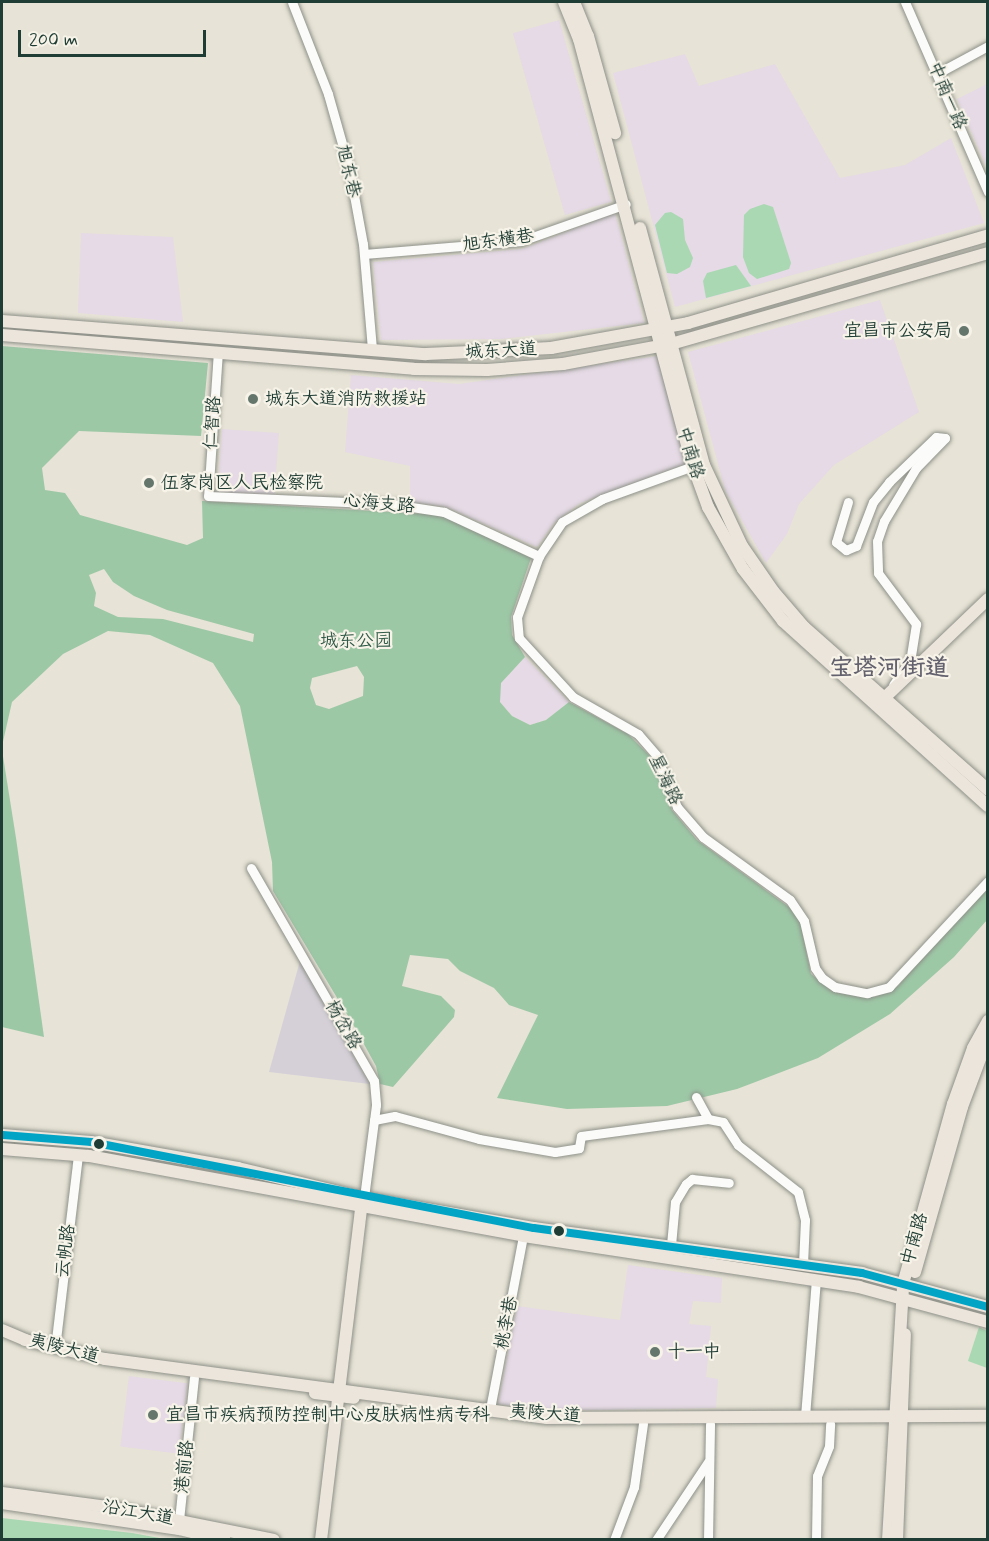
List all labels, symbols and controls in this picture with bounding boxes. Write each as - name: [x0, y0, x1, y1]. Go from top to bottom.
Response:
- scale bar: [21, 18, 208, 56]
- text: 200 m: [29, 28, 78, 52]
- street label: 中南一路: [923, 59, 971, 133]
- street label: 旭东巷: [331, 142, 365, 200]
- street label: 旭东横巷: [461, 225, 535, 257]
- place label: 宜昌市公安局: [844, 320, 952, 342]
- marker: 宜昌市公安局: [957, 324, 971, 338]
- street label: 城东大道: [464, 338, 538, 364]
- place label: 城东大道消防救援站: [265, 388, 427, 410]
- marker: 城东大道消防救援站: [246, 392, 260, 406]
- street label: 仁智路: [200, 395, 226, 451]
- street label: 中南路: [672, 424, 708, 482]
- place label: 伍家岗区人民检察院: [161, 472, 323, 494]
- marker: 伍家岗区人民检察院: [142, 476, 156, 490]
- street label: 心海支路: [342, 490, 416, 518]
- park label: 城东公园: [320, 630, 392, 652]
- district label: 宝塔河街道: [829, 655, 949, 683]
- street label: 星海路: [643, 751, 687, 809]
- street label: 杨岔路: [320, 996, 366, 1054]
- unlabelled marker: [93, 1138, 105, 1150]
- street label: 中南路: [897, 1210, 933, 1268]
- street label: 云帆路: [52, 1223, 80, 1279]
- unlabelled marker: [553, 1225, 565, 1237]
- street label: 桃李巷: [491, 1294, 523, 1352]
- street label: 夷陵大道: [26, 1330, 102, 1368]
- place label: 十一中: [667, 1341, 721, 1363]
- marker: 十一中: [648, 1345, 662, 1359]
- street label: 夷陵大道: [508, 1401, 582, 1427]
- place label: 宜昌市疾病预防控制中心皮肤病性病专科: [166, 1404, 490, 1426]
- marker: 宜昌市疾病预防控制中心皮肤病性病专科: [144, 1406, 162, 1424]
- street label: 港前路: [171, 1439, 199, 1495]
- street label: 沿江大道: [101, 1496, 175, 1530]

